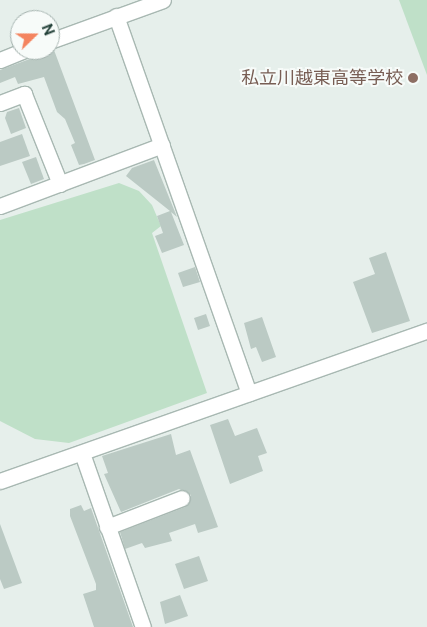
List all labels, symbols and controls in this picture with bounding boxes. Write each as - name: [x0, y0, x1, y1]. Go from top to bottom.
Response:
- north arrow: [10, 10, 60, 60]
- text: N: [39, 22, 57, 38]
- place label: 私立川越東高等学校: [241, 67, 403, 89]
- marker: 私立川越東高等学校: [407, 72, 419, 84]

